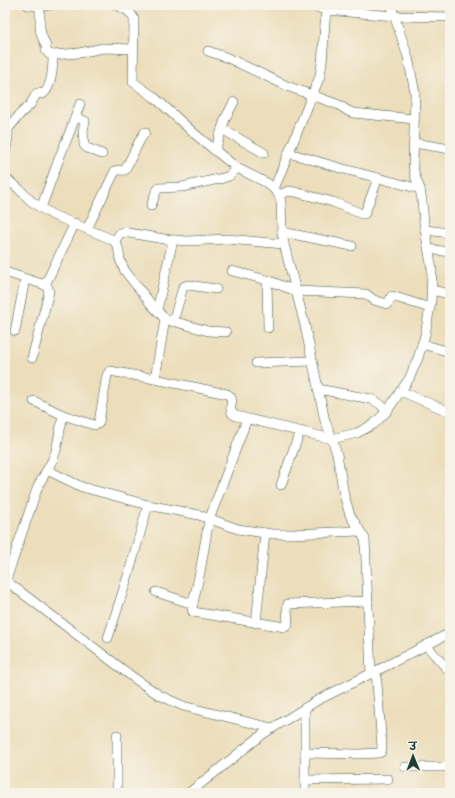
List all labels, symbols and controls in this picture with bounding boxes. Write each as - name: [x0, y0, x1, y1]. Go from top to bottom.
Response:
- north arrow: [393, 736, 433, 776]
- text: उ: [408, 739, 418, 753]

